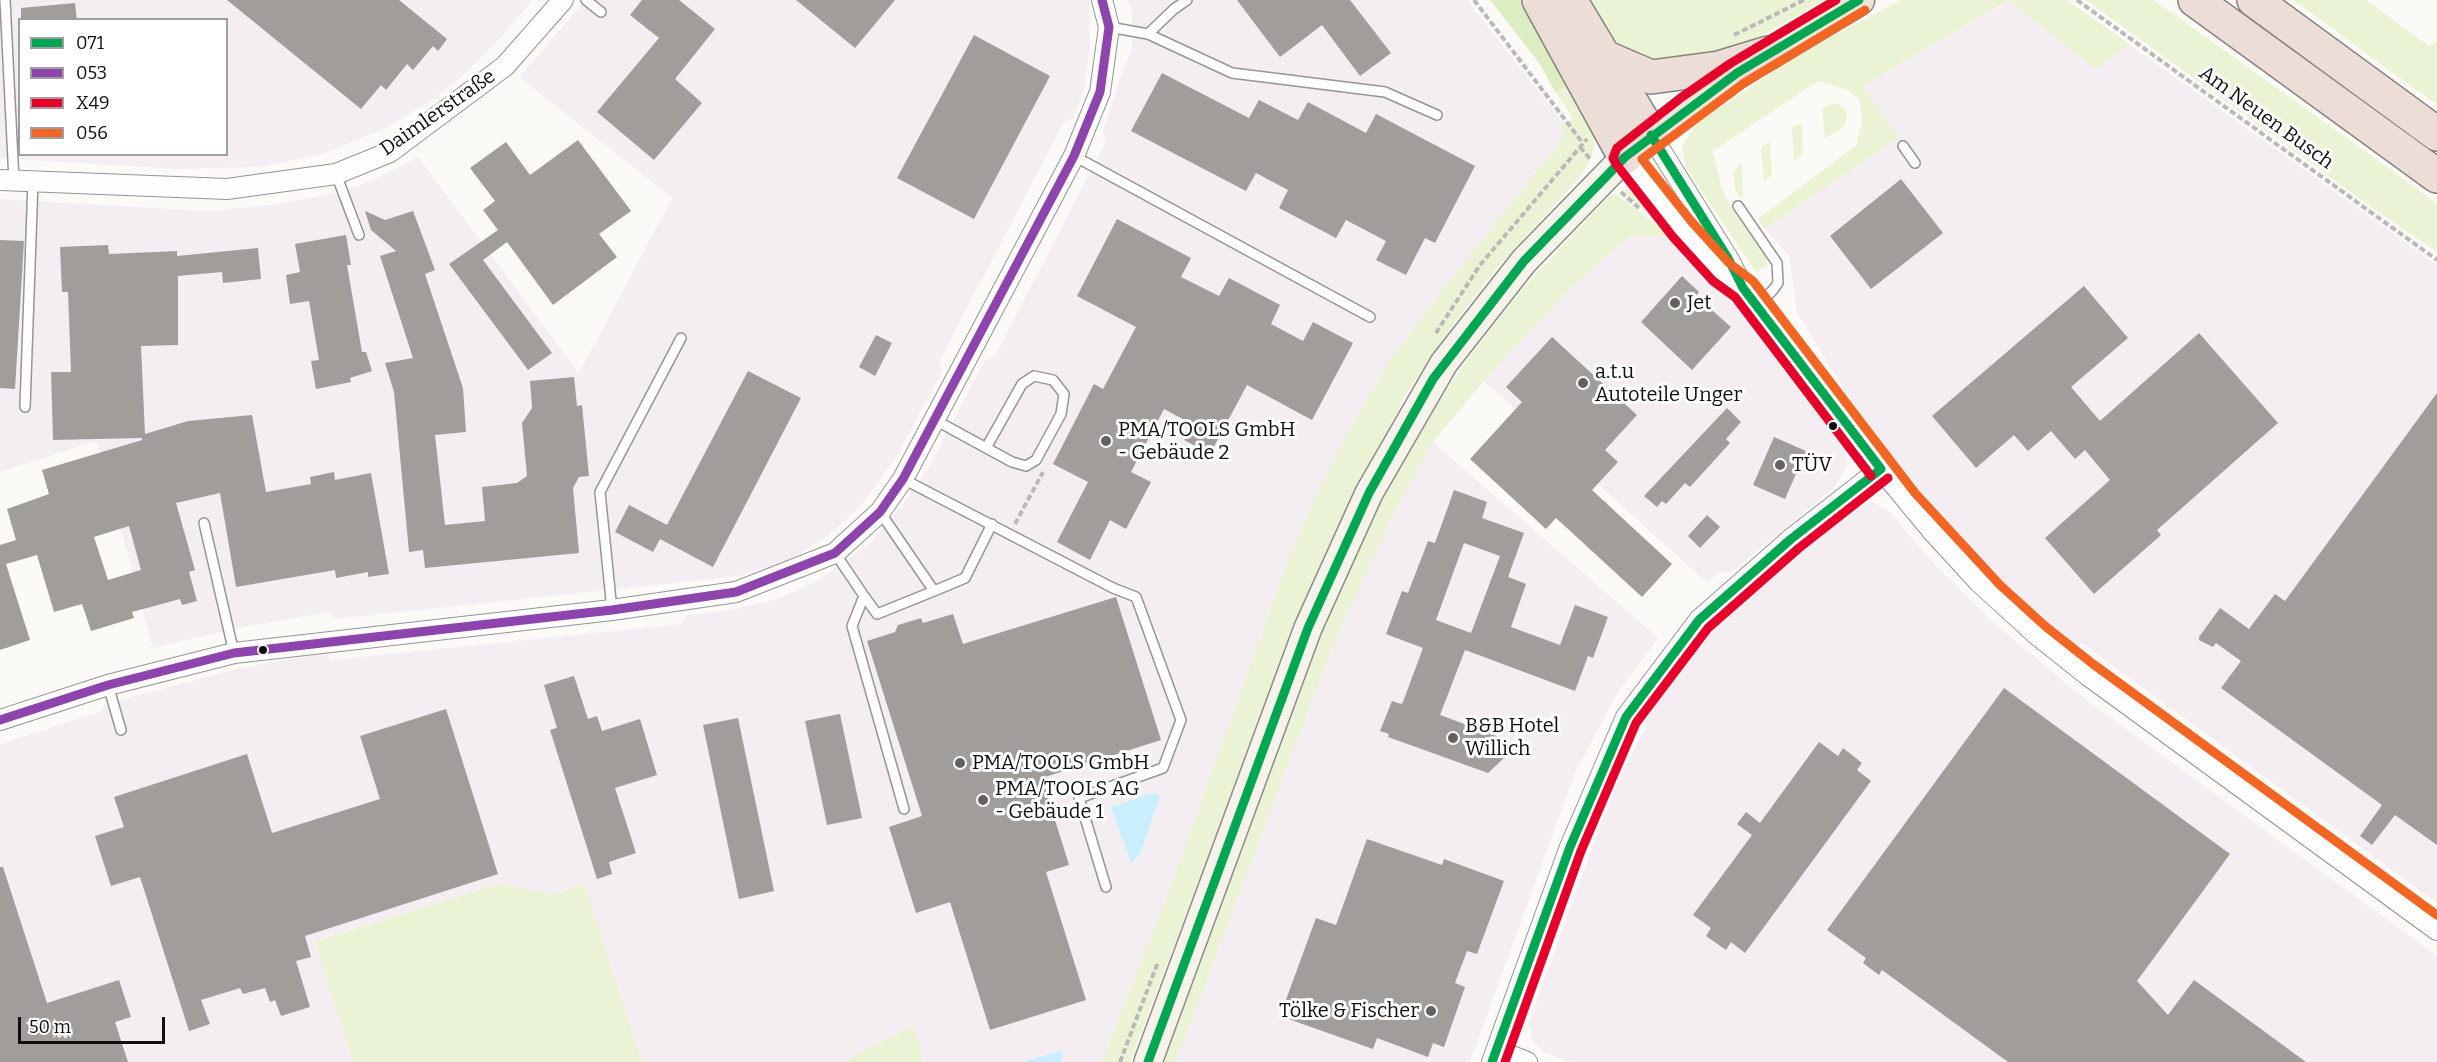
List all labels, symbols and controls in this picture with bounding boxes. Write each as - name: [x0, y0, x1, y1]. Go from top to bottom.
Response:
- legend: [18, 18, 228, 156]
- text: 071: [76, 32, 104, 54]
- street label: Am Neuen Busch: [2194, 61, 2338, 175]
- text: 053: [76, 62, 107, 84]
- street label: Daimlerstraße: [376, 64, 500, 162]
- text: X49: [76, 92, 110, 114]
- text: 056: [76, 122, 108, 144]
- place label: Jet: [1687, 291, 1712, 315]
- marker: Jet: [1668, 296, 1682, 310]
- place label: a.t.u Autoteile Unger: [1595, 360, 1742, 407]
- marker: a.t.u Autoteile Unger: [1576, 376, 1590, 390]
- place label: PMA/TOOLS GmbH - Gebäude 2: [1118, 418, 1296, 465]
- unlabelled marker: [1827, 420, 1839, 432]
- marker: PMA/TOOLS GmbH - Gebäude 2: [1099, 434, 1113, 448]
- place label: TÜV: [1792, 453, 1832, 477]
- marker: TÜV: [1773, 458, 1787, 472]
- unlabelled marker: [257, 644, 269, 656]
- place label: B&B Hotel Willich: [1465, 714, 1559, 761]
- marker: B&B Hotel Willich: [1446, 731, 1460, 745]
- place label: PMA/TOOLS GmbH: [972, 751, 1150, 775]
- marker: PMA/TOOLS GmbH: [953, 756, 967, 770]
- place label: PMA/TOOLS AG - Gebäude 1: [995, 777, 1140, 824]
- marker: PMA/TOOLS AG - Gebäude 1: [976, 793, 990, 807]
- place label: Tölke & Fischer: [1279, 999, 1419, 1023]
- marker: Tölke & Fischer: [1424, 1004, 1438, 1018]
- scale bar: [21, 1005, 168, 1043]
- text: 50 m: [29, 1016, 71, 1038]

